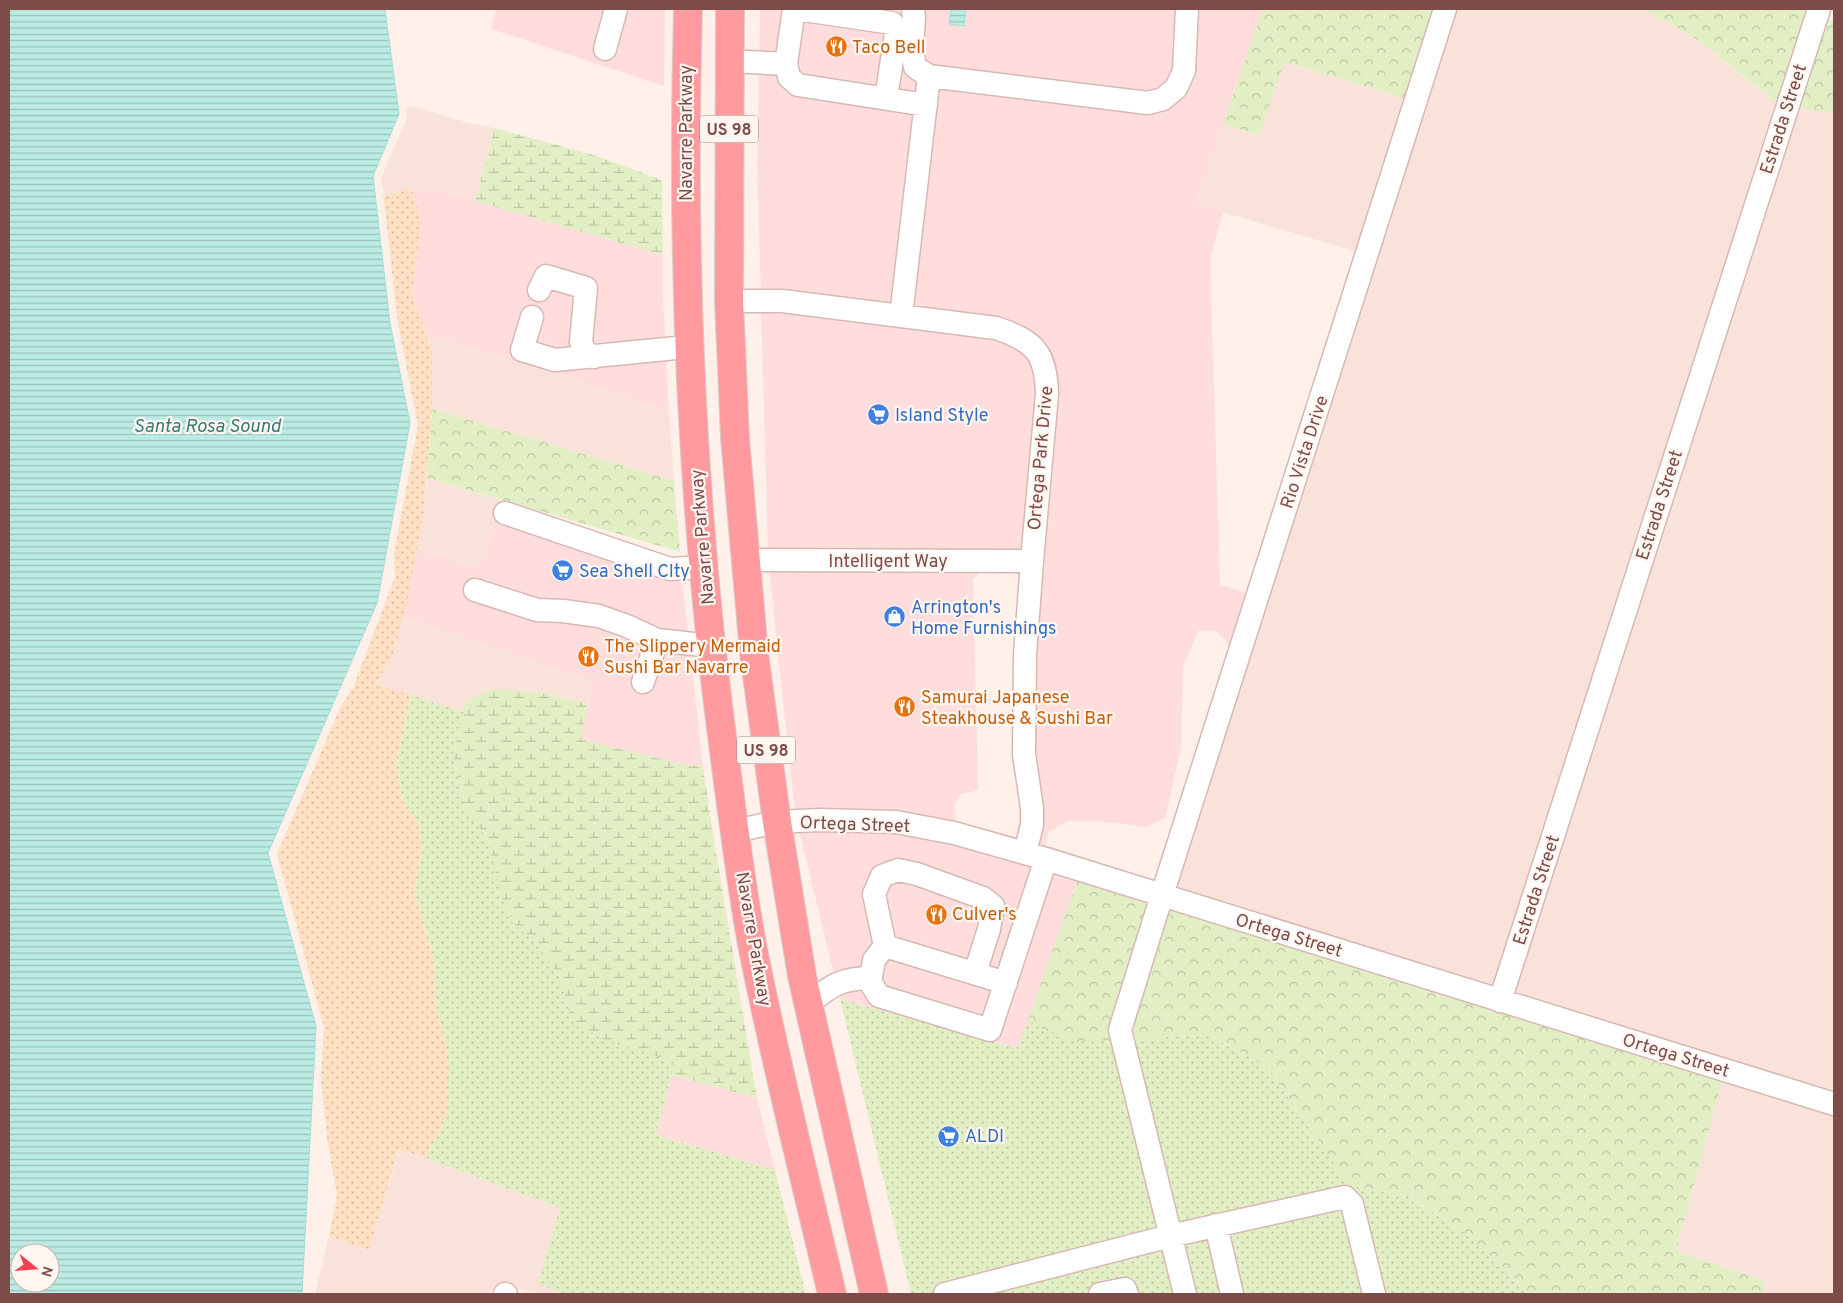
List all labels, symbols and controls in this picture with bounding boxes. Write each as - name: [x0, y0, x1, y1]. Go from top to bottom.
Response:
- restaurant icon: Taco Bell: [824, 35, 848, 59]
- place label: Taco Bell: [852, 37, 926, 60]
- street label: Estrada Street: [1756, 61, 1813, 177]
- street label: Navarre Parkway: [676, 65, 699, 201]
- road number: US 98: [700, 116, 758, 142]
- street label: Ortega Park Drive: [1024, 385, 1059, 531]
- street label: Rio Vista Drive: [1276, 393, 1335, 512]
- supermarket icon: Island Style: [867, 403, 891, 427]
- place label: Island Style: [895, 405, 988, 428]
- water label: Santa Rosa Sound: [133, 415, 282, 439]
- street label: Estrada Street: [1632, 447, 1689, 563]
- street label: Navarre Parkway: [686, 468, 721, 606]
- street label: Intelligent Way: [828, 551, 948, 574]
- supermarket icon: Sea Shell CIty: [551, 559, 575, 583]
- place label: Sea Shell CIty: [579, 561, 690, 584]
- place label: Arrington's Home Furnishings: [911, 597, 1057, 641]
- shop icon: Arrington's Home Furnishings: [883, 605, 907, 629]
- place label: The Slippery Mermaid Sushi Bar Navarre: [604, 636, 781, 680]
- restaurant icon: The Slippery Mermaid Sushi Bar Navarre: [576, 644, 600, 668]
- place label: Samurai Japanese Steakhouse & Sushi Bar: [921, 687, 1113, 731]
- restaurant icon: Samurai Japanese Steakhouse & Sushi Bar: [893, 695, 917, 719]
- road number: US 98: [737, 736, 795, 764]
- street label: Ortega Street: [799, 812, 911, 839]
- street label: Estrada Street: [1509, 832, 1566, 948]
- street label: Navarre Parkway: [729, 870, 776, 1008]
- restaurant icon: Culver's: [924, 902, 948, 926]
- place label: Culver's: [952, 904, 1017, 927]
- street label: Ortega Street: [1232, 909, 1345, 964]
- street label: Ortega Street: [1619, 1029, 1732, 1084]
- supermarket icon: ALDI: [937, 1124, 961, 1148]
- place label: ALDI: [965, 1126, 1004, 1149]
- north arrow: [10, 1243, 60, 1293]
- text: N: [36, 1264, 56, 1279]

